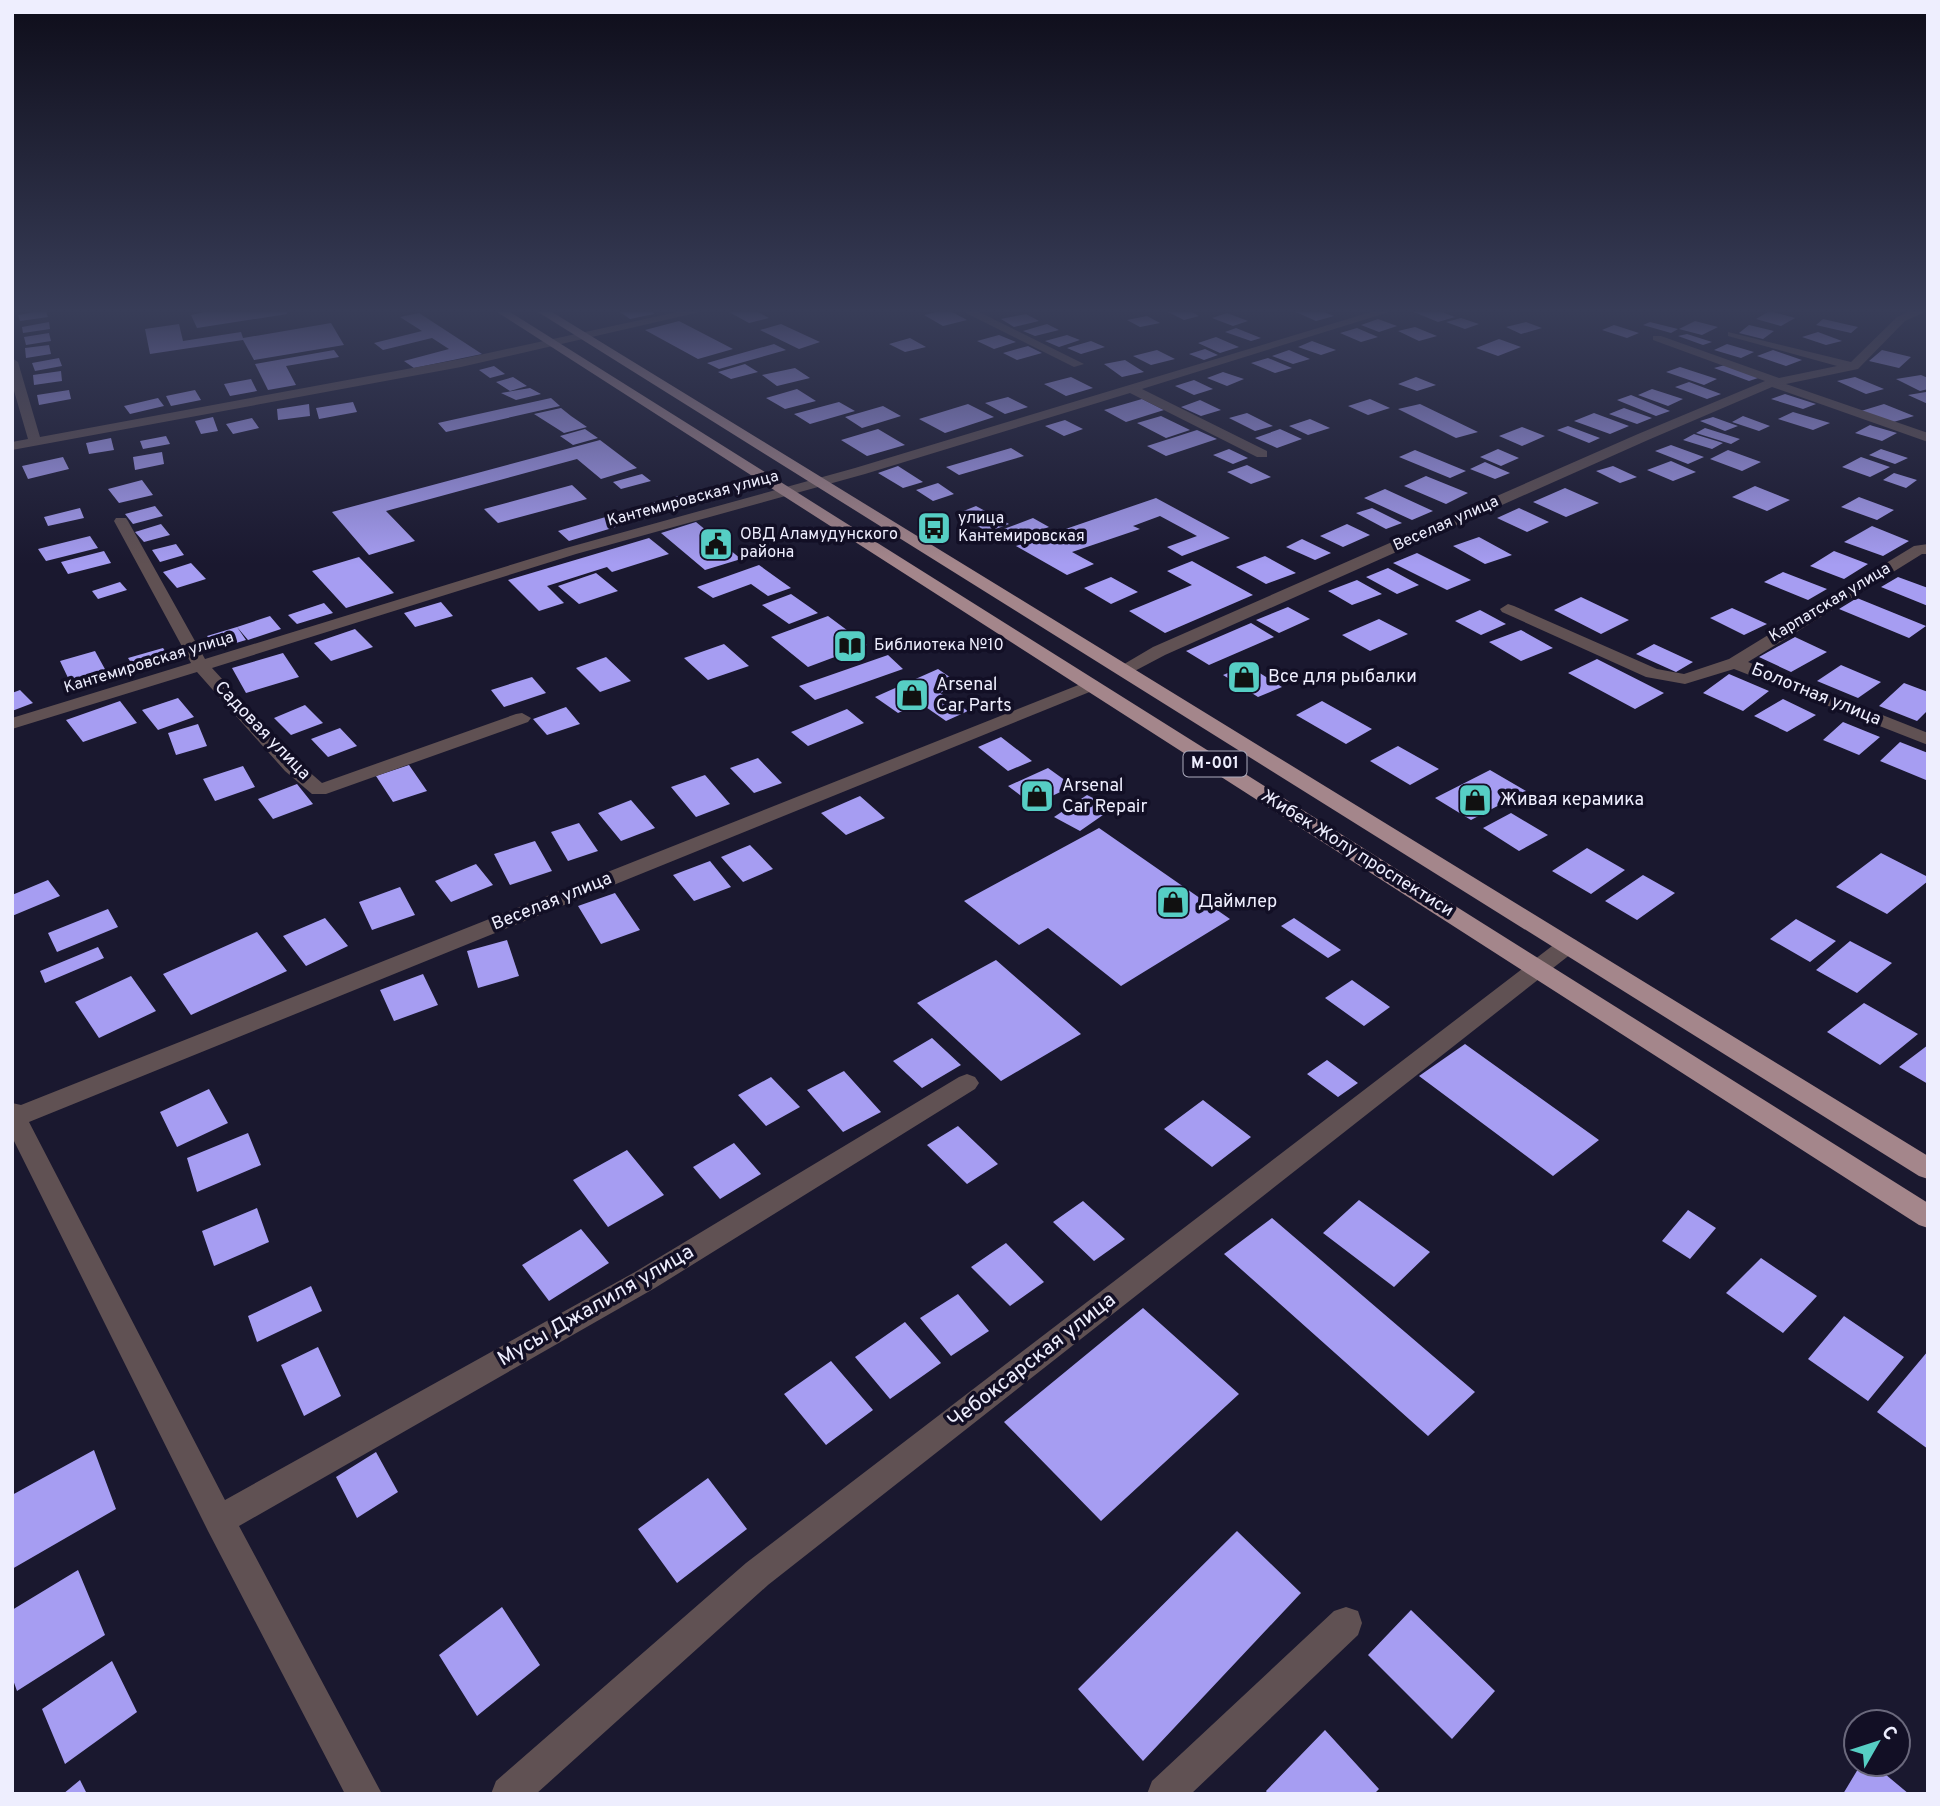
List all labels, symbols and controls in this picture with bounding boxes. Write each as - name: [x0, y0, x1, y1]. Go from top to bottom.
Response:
- street label: Кантемировская улица: [605, 466, 781, 532]
- street label: Веселая улица: [1390, 492, 1502, 556]
- bus stop icon: улица Кантемировская: [915, 509, 953, 547]
- place label: улица Кантемировская: [958, 509, 1085, 547]
- public building icon: ОВД Аламудунского района: [697, 525, 735, 563]
- place label: ОВД Аламудунского района: [740, 525, 898, 563]
- street label: Карпатская улица: [1766, 559, 1894, 647]
- library icon: Библиотека №10: [831, 627, 869, 665]
- street label: Кантемировская улица: [62, 628, 236, 698]
- place label: Библиотека №10: [874, 636, 1004, 656]
- shop icon: Все для рыбалки: [1225, 658, 1263, 696]
- street label: Болотная улица: [1748, 658, 1884, 732]
- place label: Все для рыбалки: [1268, 666, 1417, 689]
- place label: Arsenal Car Parts: [936, 674, 1012, 718]
- shop icon: Arsenal Car Parts: [893, 676, 931, 714]
- street label: Садовая улица: [209, 677, 315, 785]
- road number: М-001: [1184, 751, 1246, 776]
- place label: Arsenal Car Repair: [1062, 775, 1147, 819]
- shop icon: Arsenal Car Repair: [1018, 777, 1056, 815]
- shop icon: Живая керамика: [1456, 781, 1494, 819]
- street label: Жибек Жолу проспектиси: [1256, 785, 1458, 923]
- place label: Живая керамика: [1500, 789, 1644, 812]
- street label: Веселая улица: [489, 867, 615, 937]
- shop icon: Даймлер: [1154, 883, 1192, 921]
- place label: Даймлер: [1198, 891, 1277, 914]
- street label: Мусы Джалиля улица: [493, 1239, 699, 1373]
- street label: Чебоксарская улица: [942, 1287, 1122, 1435]
- north arrow: [1842, 1708, 1912, 1778]
- text: С: [1876, 1721, 1902, 1746]

